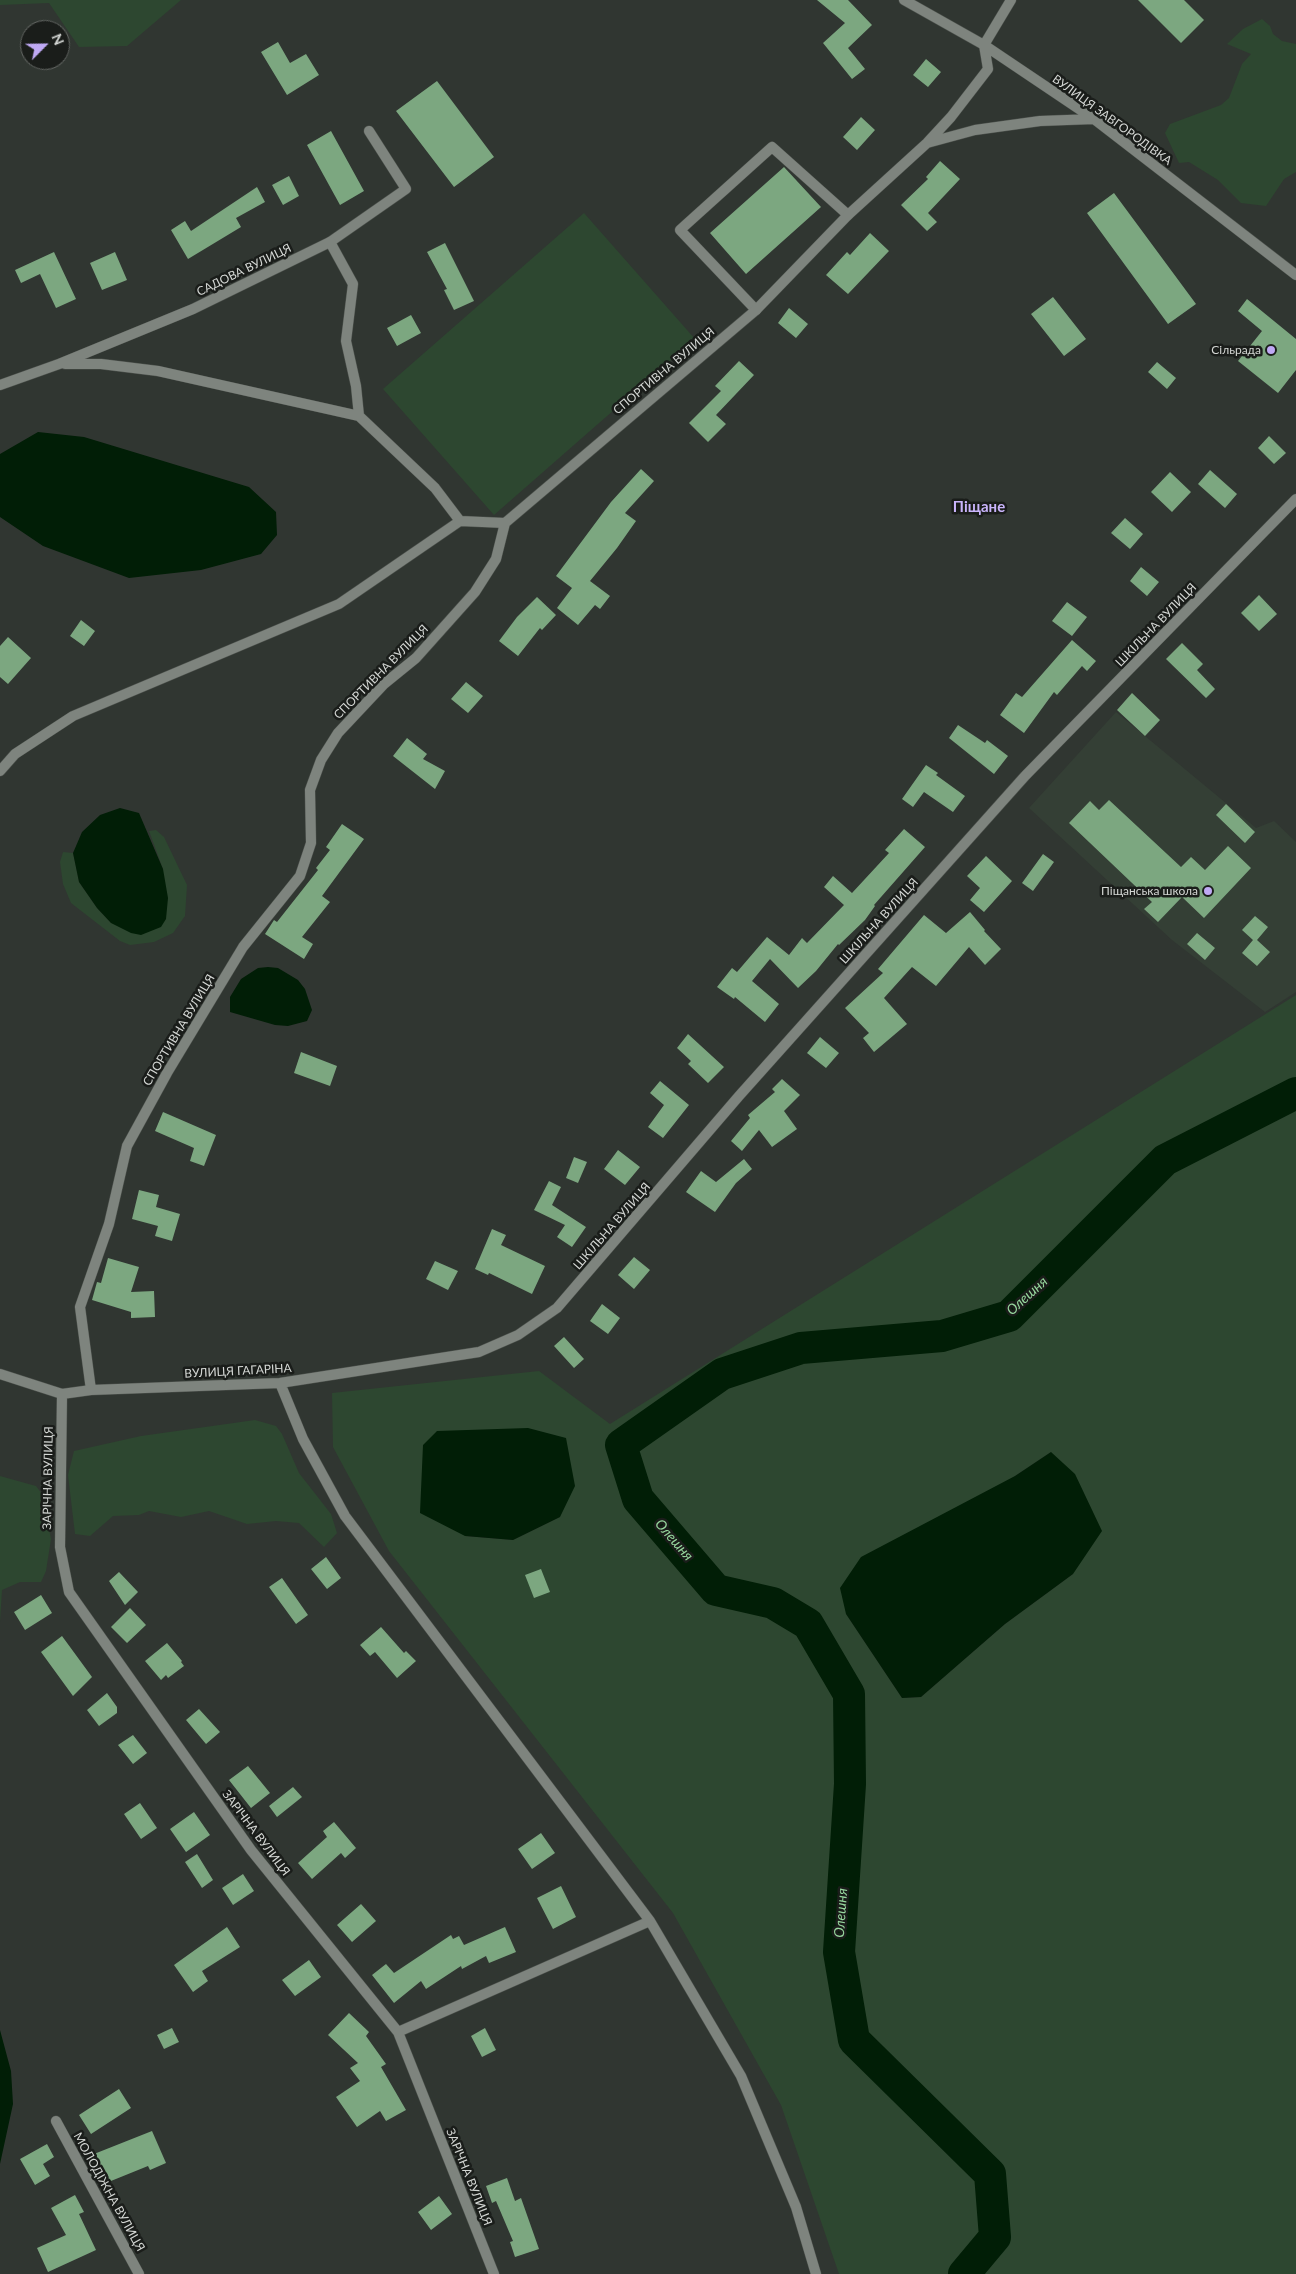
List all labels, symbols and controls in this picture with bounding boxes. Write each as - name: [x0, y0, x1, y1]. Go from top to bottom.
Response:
- north arrow: [20, 20, 70, 70]
- text: N: [48, 31, 68, 48]
- street label: ВУЛИЦЯ ЗАВГОРОДІВКА: [1049, 72, 1175, 168]
- street label: САДОВА ВУЛИЦЯ: [194, 241, 294, 299]
- street label: СПОРТИВНА ВУЛИЦЯ: [610, 324, 718, 418]
- place label: Сільрада: [1211, 343, 1261, 357]
- marker: Сільрада: [1265, 344, 1277, 356]
- district label: Піщане: [953, 498, 1005, 516]
- street label: ШКІЛЬНА ВУЛИЦЯ: [1113, 580, 1199, 670]
- street label: СПОРТИВНА ВУЛИЦЯ: [331, 622, 431, 722]
- street label: ШКІЛЬНА ВУЛИЦЯ: [837, 875, 921, 967]
- place label: Піщанська школа: [1101, 884, 1198, 898]
- marker: Піщанська школа: [1202, 885, 1214, 897]
- street label: СПОРТИВНА ВУЛИЦЯ: [140, 972, 218, 1088]
- street label: ШКІЛЬНА ВУЛИЦЯ: [570, 1180, 654, 1272]
- water label: Олешня: [1003, 1273, 1051, 1319]
- street label: ВУЛИЦЯ ГАГАРІНА: [184, 1361, 292, 1381]
- street label: ЗАРІЧНА ВУЛИЦЯ: [40, 1426, 56, 1530]
- water label: Олешня: [651, 1516, 697, 1564]
- street label: ЗАРІЧНА ВУЛИЦЯ: [219, 1787, 293, 1879]
- water label: Олешня: [831, 1888, 851, 1938]
- street label: ЗАРІЧНА ВУЛИЦЯ: [443, 2126, 495, 2228]
- street label: МОЛОДІЖНА ВУЛИЦЯ: [70, 2130, 148, 2254]

